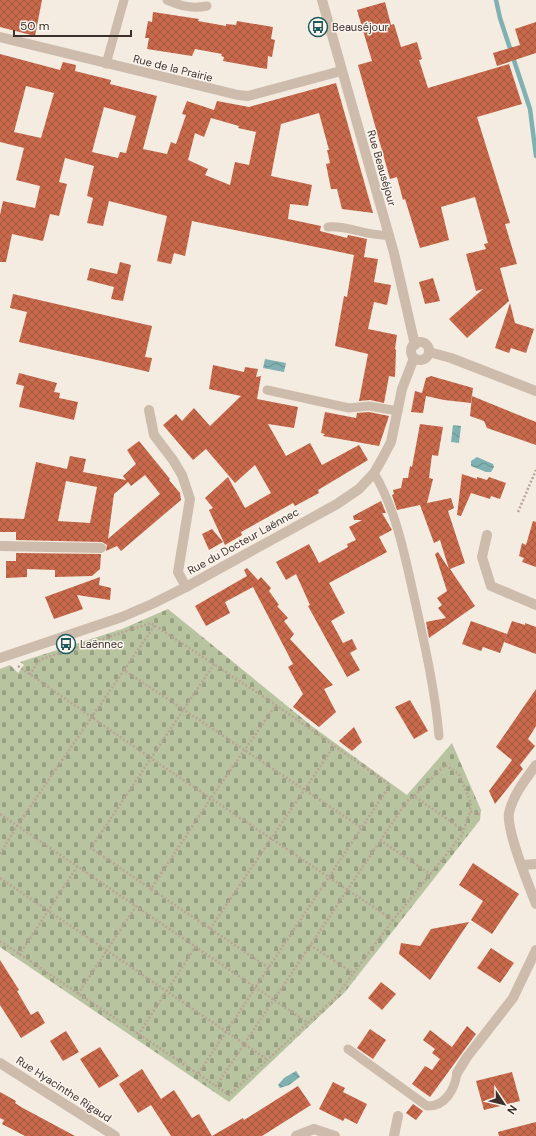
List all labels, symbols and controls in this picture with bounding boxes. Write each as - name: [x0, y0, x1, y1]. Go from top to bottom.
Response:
- scale bar: [14, 12, 131, 38]
- bus stop icon: Beauséjour: [307, 16, 329, 38]
- text: 50 m: [20, 18, 49, 34]
- place label: Beauséjour: [332, 20, 389, 34]
- street label: Rue de la Prairie: [132, 51, 214, 85]
- street label: Rue Beauséjour: [364, 128, 400, 208]
- street label: Rue du Docteur Laënnec: [185, 505, 301, 577]
- bus stop icon: Laënnec: [55, 633, 77, 655]
- place label: Laënnec: [80, 637, 123, 651]
- street label: Rue Hyacinthe Rigaud: [14, 1053, 114, 1125]
- north arrow: [484, 1084, 524, 1124]
- text: N: [504, 1102, 520, 1117]

